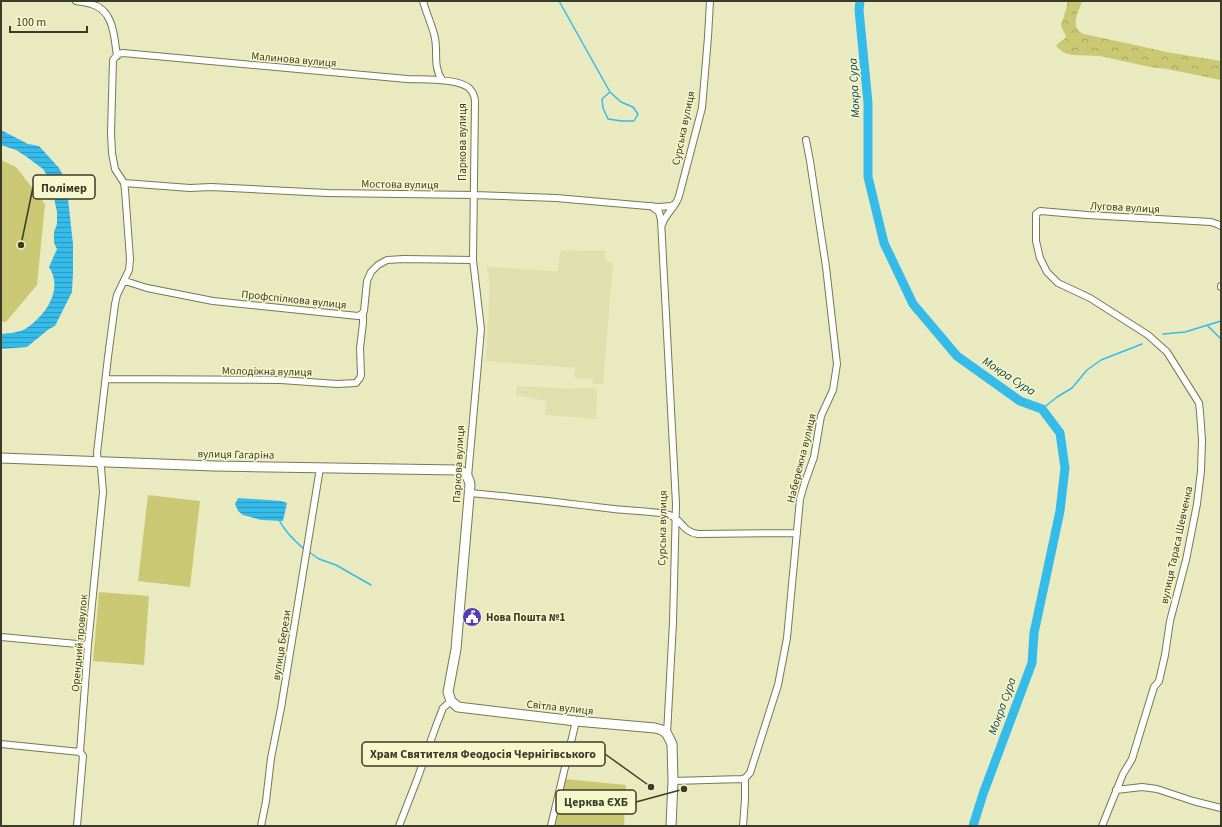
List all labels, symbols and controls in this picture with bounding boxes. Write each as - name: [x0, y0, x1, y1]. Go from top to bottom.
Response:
- scale bar: [10, 8, 87, 34]
- text: 100 m: [16, 14, 46, 31]
- street label: Малинова вулиця: [251, 48, 337, 71]
- water label: Мокра Сура: [844, 57, 865, 119]
- street label: Сурська вулиця: [668, 90, 699, 167]
- street label: Паркова вулиця: [455, 103, 470, 181]
- callout: Полімер: [33, 175, 95, 199]
- street label: Мостова вулиця: [361, 176, 439, 193]
- text: Полімер: [41, 180, 87, 197]
- street label: Лугова вулиця: [1090, 198, 1160, 217]
- street label: Профспілкова вулиця: [241, 287, 347, 312]
- water label: Мокра Сура: [979, 353, 1039, 400]
- street label: Молодіжна вулиця: [222, 363, 312, 380]
- street label: Набережна вулиця: [783, 412, 820, 504]
- street label: Паркова вулиця: [449, 425, 468, 503]
- street label: вулиця Гагаріна: [197, 446, 275, 463]
- street label: вулиця Тараса Шевченка: [1157, 485, 1196, 605]
- street label: Сурська вулиця: [654, 490, 671, 566]
- street label: Орендний провулок: [68, 593, 91, 692]
- public building icon: Нова Пошта №1: [461, 606, 483, 628]
- street label: вулиця Берези: [269, 609, 294, 681]
- place label: Нова Пошта №1: [486, 610, 565, 625]
- water label: Мокра Сура: [984, 674, 1021, 737]
- street label: Світла вулиця: [526, 697, 594, 718]
- callout: Храм Святителя Феодосія Чернігівського: [362, 742, 605, 766]
- text: Храм Святителя Феодосія Чернігівського: [370, 746, 596, 763]
- callout: Церква ЄХБ: [556, 790, 636, 814]
- text: Церква ЄХБ: [564, 794, 628, 811]

